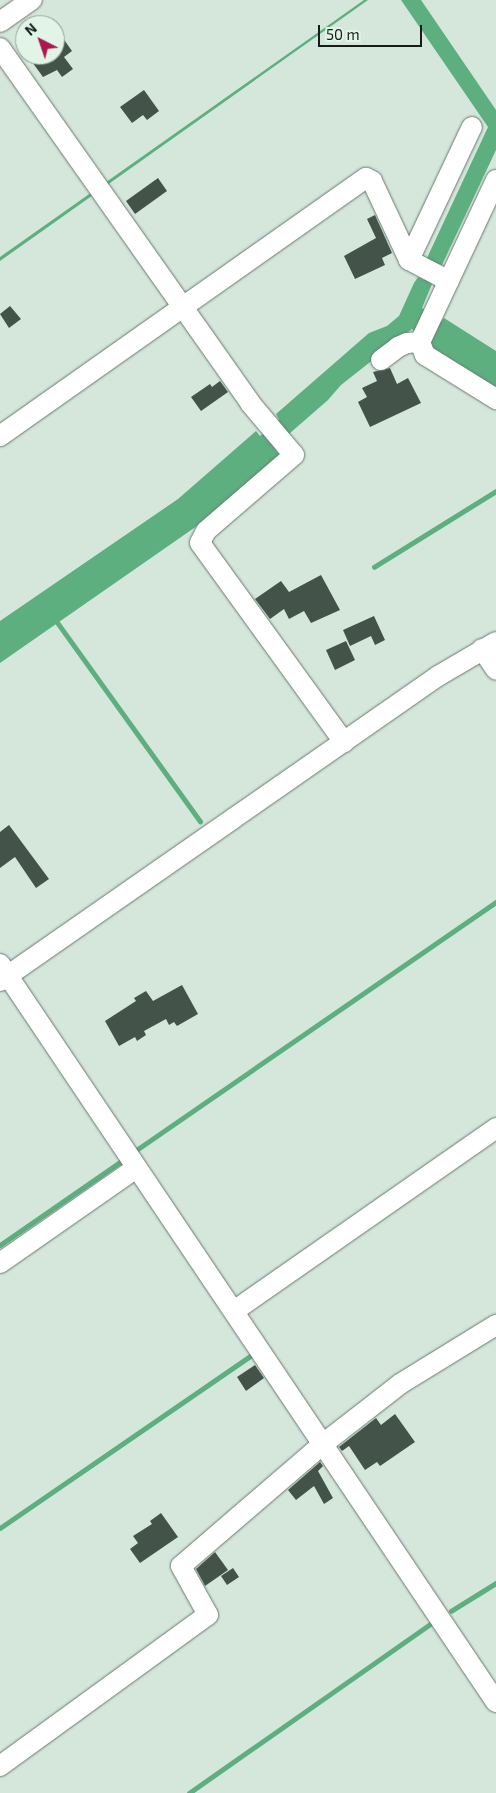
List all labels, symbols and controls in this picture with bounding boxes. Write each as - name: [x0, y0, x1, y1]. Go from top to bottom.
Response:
- north arrow: [15, 15, 65, 65]
- scale bar: [321, 15, 425, 47]
- text: N: [21, 19, 40, 39]
- text: 50 m: [326, 25, 360, 43]

